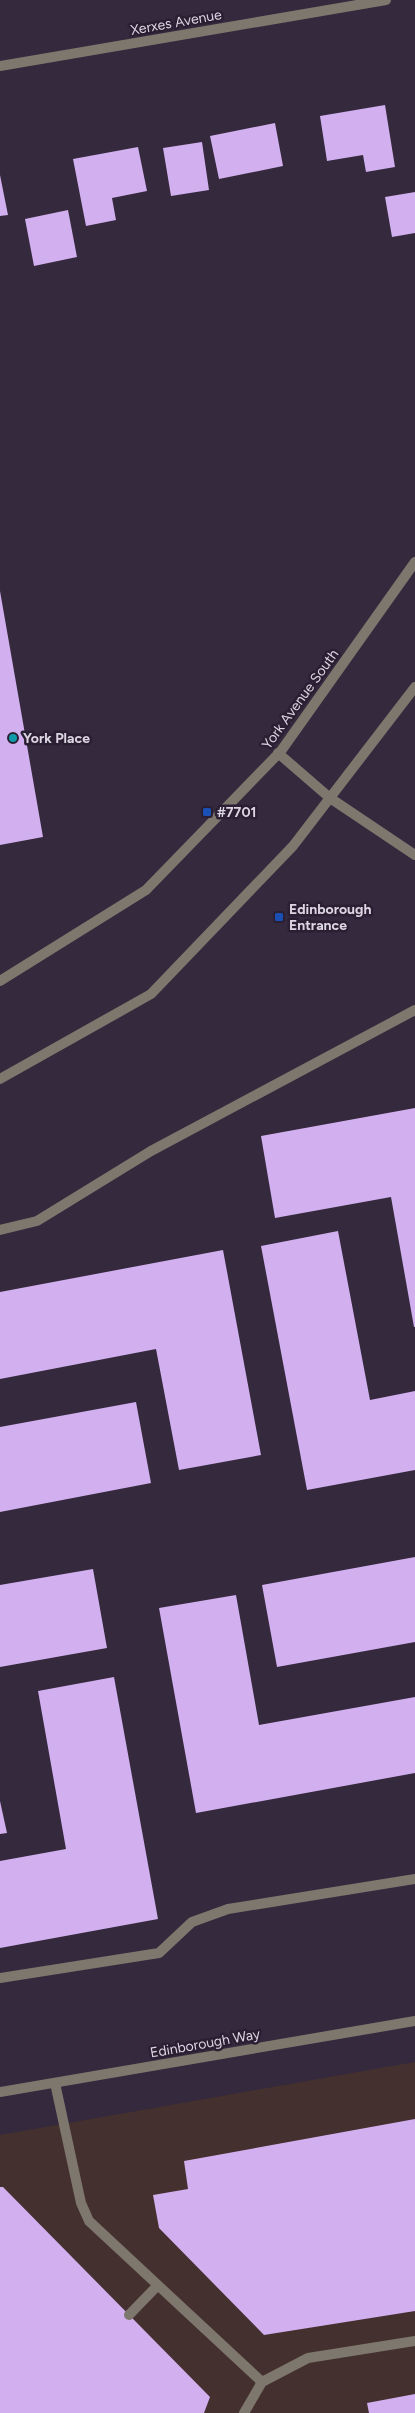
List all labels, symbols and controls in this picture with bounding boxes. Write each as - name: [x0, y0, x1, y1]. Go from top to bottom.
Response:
- street label: Xerxes Avenue: [129, 6, 223, 39]
- street label: York Avenue South: [259, 646, 342, 752]
- place label: York Place: [23, 730, 90, 747]
- marker: York Place: [7, 732, 19, 744]
- place label: #7701: [217, 804, 256, 821]
- marker: #7701: [201, 806, 213, 818]
- place label: Edinborough Entrance: [289, 901, 371, 934]
- marker: Edinborough Entrance: [273, 911, 285, 923]
- street label: Edinborough Way: [149, 2025, 262, 2062]

